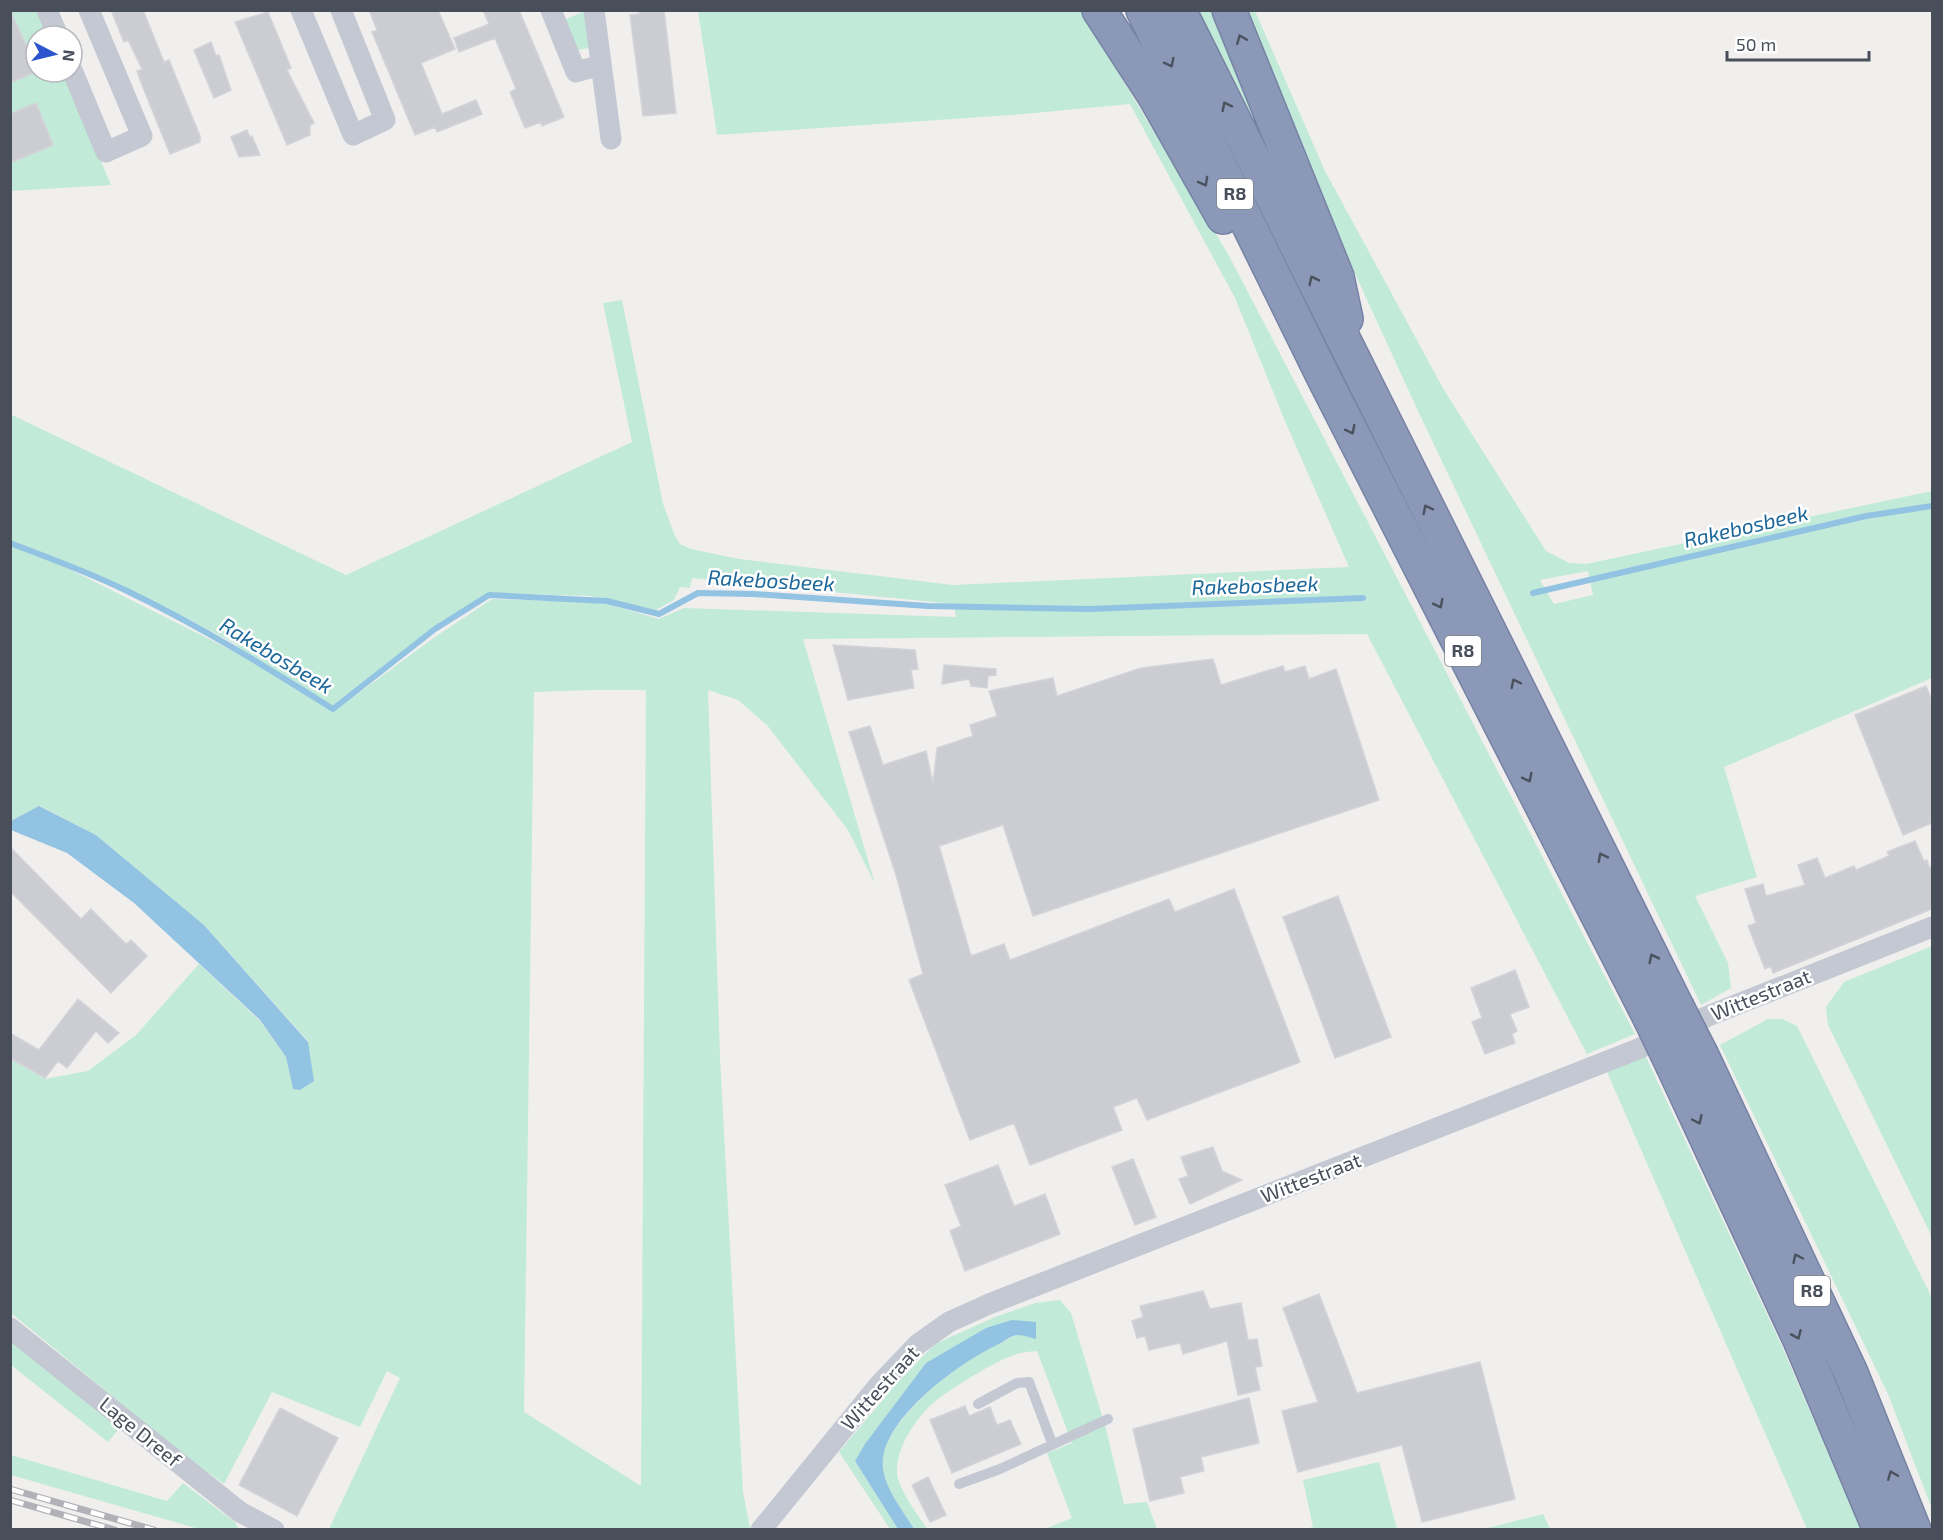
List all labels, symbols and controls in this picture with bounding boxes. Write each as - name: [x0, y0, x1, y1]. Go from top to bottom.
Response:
- north arrow: [24, 24, 84, 84]
- scale bar: [1727, 24, 1870, 62]
- text: 50 m: [1736, 33, 1776, 55]
- one-way arrow: [1235, 34, 1248, 44]
- text: N: [59, 49, 80, 63]
- one-way arrow: [1162, 56, 1174, 67]
- one-way arrow: [1222, 101, 1234, 112]
- one-way arrow: [1196, 176, 1208, 187]
- road number: R8: [1217, 179, 1253, 209]
- one-way arrow: [1309, 276, 1320, 287]
- one-way arrow: [1344, 424, 1355, 435]
- water label: Rakebosbeek: [1681, 499, 1810, 552]
- one-way arrow: [1422, 504, 1434, 515]
- water label: Rakebosbeek: [707, 564, 835, 595]
- water label: Rakebosbeek: [1191, 570, 1319, 599]
- one-way arrow: [1432, 598, 1444, 609]
- water label: Rakebosbeek: [216, 611, 338, 698]
- road number: R8: [1445, 636, 1481, 666]
- one-way arrow: [1510, 678, 1522, 689]
- one-way arrow: [1521, 771, 1532, 782]
- one-way arrow: [1598, 852, 1610, 863]
- one-way arrow: [1649, 954, 1660, 964]
- street label: Wittestraat: [1707, 963, 1814, 1025]
- one-way arrow: [1691, 1113, 1703, 1124]
- street label: Wittestraat: [1257, 1147, 1364, 1207]
- one-way arrow: [1793, 1254, 1805, 1265]
- road number: R8: [1794, 1276, 1830, 1306]
- one-way arrow: [1790, 1328, 1802, 1339]
- street label: Wittestraat: [835, 1340, 924, 1434]
- street label: Lage Dreef: [95, 1391, 186, 1472]
- one-way arrow: [1887, 1470, 1899, 1481]

